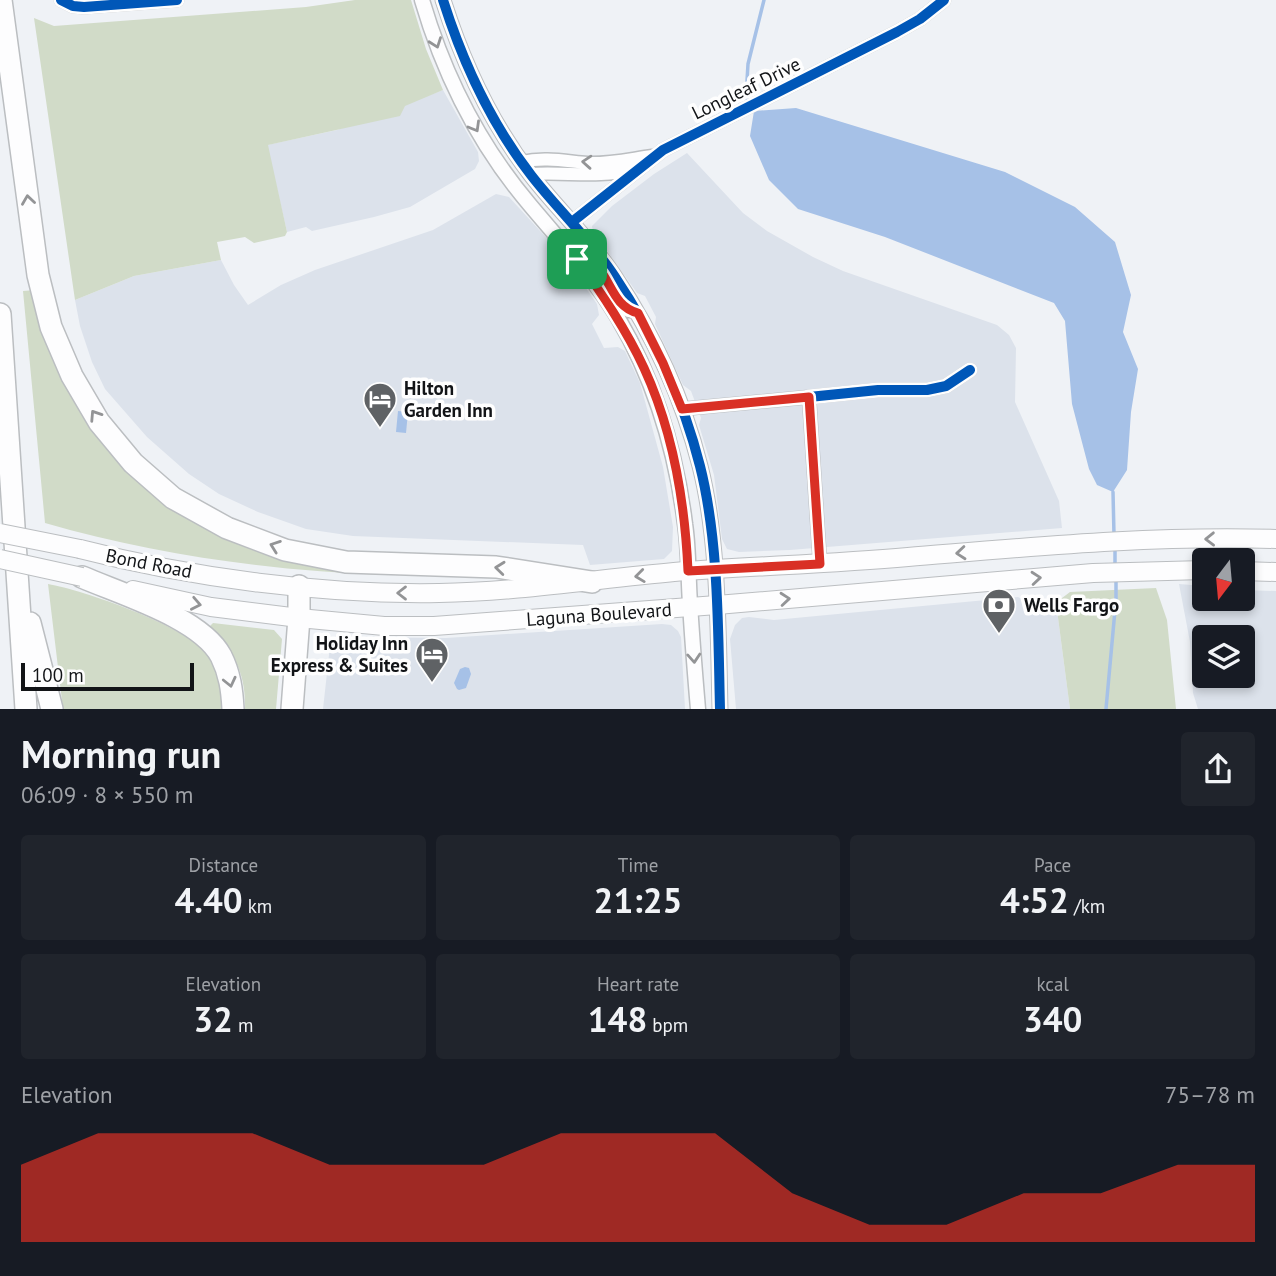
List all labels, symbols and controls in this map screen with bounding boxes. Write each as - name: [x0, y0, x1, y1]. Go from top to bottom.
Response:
- one-way arrow: [427, 37, 441, 49]
- street label: Longleaf Drive: [688, 51, 804, 125]
- one-way arrow: [467, 120, 480, 132]
- one-way arrow: [581, 155, 592, 170]
- one-way arrow: [21, 194, 36, 206]
- pin: [547, 229, 607, 289]
- icon: arrive: [558, 240, 596, 278]
- place label: Hilton Garden Inn: [404, 376, 493, 422]
- hotel icon: Hilton Garden Inn: [361, 380, 399, 429]
- one-way arrow: [90, 409, 103, 422]
- one-way arrow: [1204, 531, 1215, 546]
- one-way arrow: [269, 540, 281, 554]
- street label: Bond Road: [104, 543, 194, 583]
- one-way arrow: [955, 545, 966, 560]
- north arrow: [1192, 548, 1255, 611]
- map controls: [1192, 548, 1255, 688]
- one-way arrow: [494, 561, 505, 576]
- one-way arrow: [634, 568, 645, 583]
- one-way arrow: [1031, 571, 1042, 586]
- one-way arrow: [396, 585, 406, 601]
- bank icon: Wells Fargo: [980, 586, 1018, 635]
- one-way arrow: [780, 592, 791, 607]
- place label: Wells Fargo: [1024, 593, 1119, 617]
- one-way arrow: [190, 596, 202, 611]
- street label: Laguna Boulevard: [525, 597, 673, 631]
- button: layers: [1192, 625, 1255, 688]
- place label: Holiday Inn Express & Suites: [271, 631, 408, 677]
- hotel icon: Holiday Inn Express & Suites: [413, 635, 451, 684]
- one-way arrow: [686, 653, 701, 664]
- scale bar: [21, 660, 194, 692]
- text: 100 m: [32, 663, 84, 687]
- one-way arrow: [221, 676, 236, 688]
- text: Morning run: [21, 729, 221, 778]
- button: share: [1181, 732, 1255, 806]
- text: 06:09 · 8 × 550 m: [21, 780, 193, 809]
- text: Distance: [189, 853, 258, 877]
- text: Time: [618, 853, 658, 877]
- text: Pace: [1034, 853, 1071, 877]
- text: 4.40: [174, 877, 243, 923]
- text: 21:25: [594, 877, 682, 923]
- text: 4:52: [1000, 877, 1069, 923]
- text: km: [243, 894, 272, 918]
- text: /km: [1069, 894, 1105, 918]
- text: Elevation: [185, 972, 261, 996]
- text: Heart rate: [597, 972, 679, 996]
- text: kcal: [1036, 972, 1069, 996]
- text: 32: [193, 996, 233, 1042]
- text: 148: [588, 996, 647, 1042]
- text: 340: [1023, 996, 1082, 1042]
- text: m: [233, 1013, 253, 1037]
- text: bpm: [647, 1013, 688, 1037]
- text: Elevation: [21, 1080, 113, 1109]
- text: 75–78 m: [1165, 1080, 1255, 1109]

